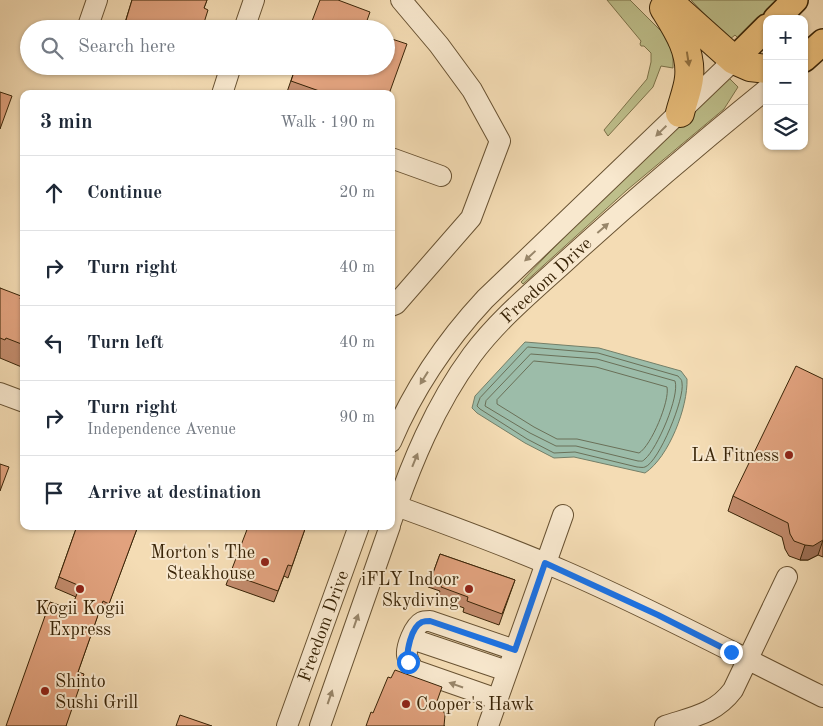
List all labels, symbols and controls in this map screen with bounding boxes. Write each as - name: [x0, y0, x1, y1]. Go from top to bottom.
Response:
- map controls: [763, 15, 808, 150]
- button: +: [763, 15, 808, 60]
- search box: [20, 20, 395, 75]
- icon: search: [38, 34, 66, 62]
- text: Search here: [78, 38, 175, 57]
- one-way arrow: [684, 52, 692, 68]
- button: −: [763, 60, 808, 105]
- button: layers: [763, 105, 808, 150]
- text: 3 min: [40, 112, 93, 133]
- text: Walk · 190 m: [280, 115, 375, 131]
- one-way arrow: [655, 125, 667, 137]
- icon: ahead: [40, 179, 68, 207]
- text: Continue: [87, 184, 162, 203]
- text: 20 m: [339, 185, 375, 201]
- one-way arrow: [596, 222, 608, 234]
- street label: Freedom Drive: [498, 234, 596, 327]
- one-way arrow: [525, 250, 537, 262]
- icon: right: [40, 254, 68, 282]
- text: Turn right: [87, 259, 177, 278]
- text: 40 m: [339, 260, 375, 276]
- icon: left: [40, 329, 68, 357]
- text: Turn left: [87, 334, 164, 353]
- text: 40 m: [339, 335, 375, 351]
- one-way arrow: [419, 371, 428, 385]
- text: Turn right: [87, 399, 177, 418]
- icon: right: [40, 404, 68, 432]
- text: 90 m: [339, 410, 375, 426]
- text: Independence Avenue: [87, 422, 236, 438]
- place label: LA Fitness: [691, 447, 779, 465]
- marker: LA Fitness: [783, 449, 795, 461]
- one-way arrow: [412, 453, 419, 468]
- icon: arrive: [40, 479, 68, 507]
- text: Arrive at destination: [87, 484, 261, 503]
- place label: Morton's The Steakhouse: [151, 544, 255, 583]
- marker: Morton's The Steakhouse: [259, 556, 271, 568]
- street label: Freedom Drive: [295, 568, 352, 684]
- place label: iFLY Indoor Skydiving: [361, 571, 460, 610]
- marker: Kogii Kogii Express: [74, 583, 86, 595]
- marker: iFLY Indoor Skydiving: [463, 583, 475, 595]
- place label: Kogii Kogii Express: [36, 600, 125, 639]
- one-way arrow: [352, 613, 360, 628]
- route end: [720, 641, 743, 664]
- route start: [397, 651, 420, 674]
- place label: Shinto Sushi Grill: [55, 673, 138, 712]
- one-way arrow: [448, 681, 463, 689]
- marker: Shinto Sushi Grill: [39, 685, 51, 697]
- one-way arrow: [327, 689, 334, 704]
- place label: Cooper's Hawk: [416, 696, 534, 714]
- marker: Cooper's Hawk: [400, 698, 412, 710]

